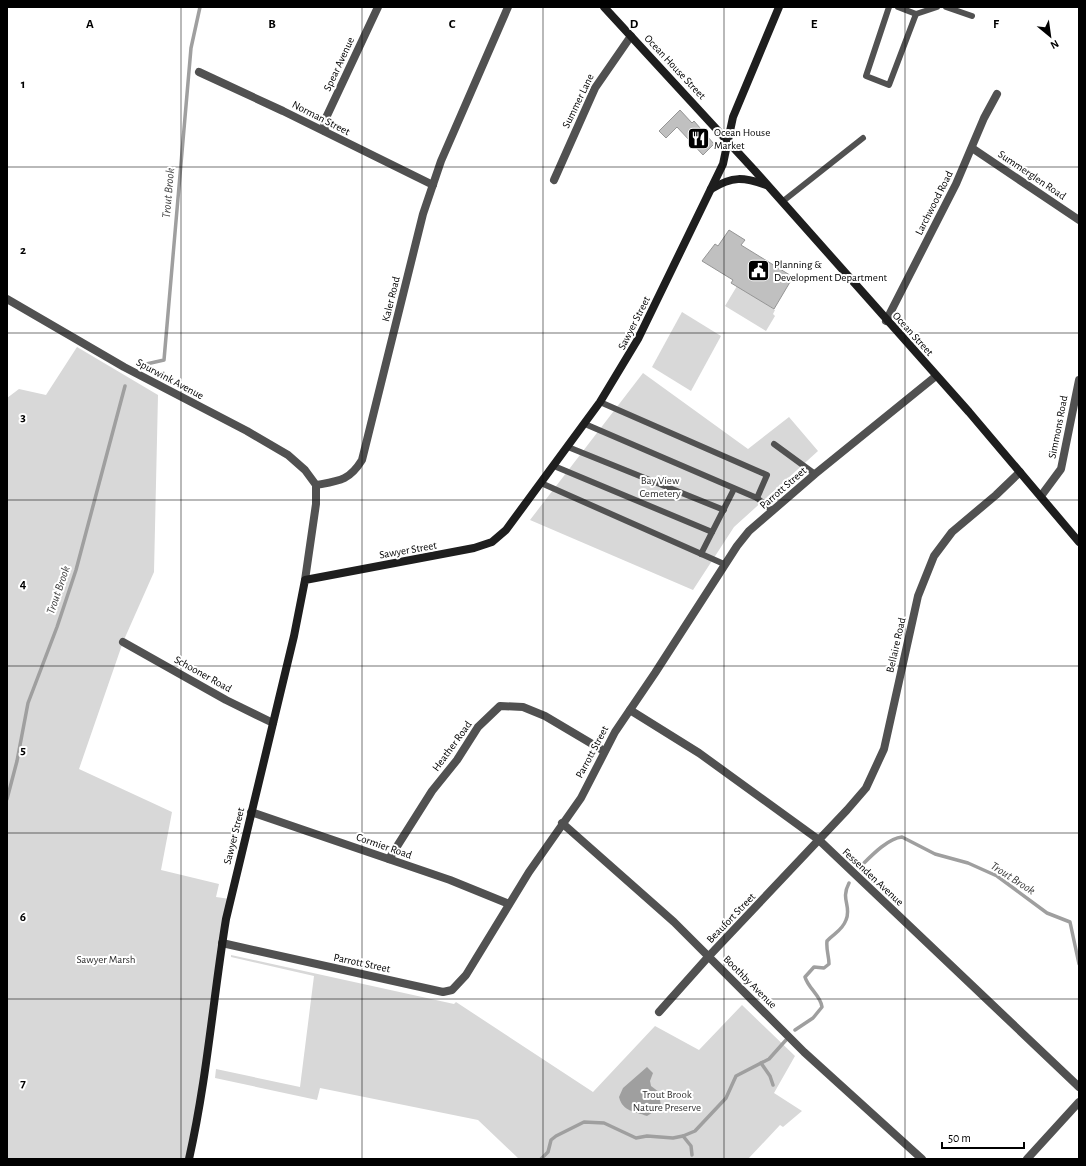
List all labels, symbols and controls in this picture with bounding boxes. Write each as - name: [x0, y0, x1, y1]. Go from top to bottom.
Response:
- north arrow: [1030, 16, 1070, 56]
- text: A: [86, 18, 94, 31]
- text: B: [268, 18, 276, 31]
- text: C: [449, 18, 456, 31]
- text: D: [630, 18, 639, 31]
- text: E: [811, 18, 818, 31]
- text: F: [993, 18, 1000, 31]
- street label: Ocean House Street: [642, 33, 708, 102]
- street label: Spear Avenue: [322, 35, 356, 93]
- text: N: [1049, 38, 1061, 51]
- street label: Summer Lane: [560, 72, 596, 130]
- text: 1: [21, 78, 25, 91]
- street label: Norman Street: [290, 99, 352, 137]
- restaurant icon: Ocean House Market: [685, 125, 711, 151]
- place label: Ocean House Market: [714, 127, 770, 151]
- street label: Summerglen Road: [996, 148, 1068, 202]
- water label: Trout Brook: [160, 167, 176, 219]
- street label: Larchwood Road: [913, 169, 955, 237]
- text: 2: [20, 244, 26, 257]
- public building icon: Planning & Development Department: [746, 257, 772, 283]
- place label: Planning & Development Department: [774, 259, 888, 283]
- street label: Kaler Road: [380, 275, 402, 323]
- street label: Sawyer Street: [616, 294, 652, 351]
- street label: Ocean Street: [891, 310, 936, 358]
- street label: Spurwink Avenue: [134, 357, 206, 401]
- street label: Simmons Road: [1046, 394, 1070, 459]
- text: 3: [20, 411, 26, 424]
- street label: Parrott Street: [758, 465, 809, 511]
- park label: Bay View Cemetery: [639, 475, 681, 499]
- street label: Sawyer Street: [378, 539, 438, 560]
- water label: Trout Brook: [44, 564, 72, 616]
- text: 4: [20, 578, 27, 591]
- street label: Bellaire Road: [884, 616, 908, 674]
- street label: Schooner Road: [173, 654, 234, 694]
- street label: Heather Road: [430, 719, 474, 773]
- street label: Parrott Street: [574, 724, 611, 780]
- text: 5: [20, 744, 26, 757]
- street label: Sawyer Street: [222, 806, 246, 866]
- street label: Cormier Road: [355, 831, 414, 861]
- street label: Fessenden Avenue: [840, 846, 906, 908]
- water label: Trout Brook: [989, 859, 1038, 897]
- street label: Beaufort Street: [705, 891, 758, 945]
- text: 6: [20, 911, 26, 924]
- street label: Parrott Street: [333, 952, 392, 974]
- street label: Boothby Avenue: [721, 953, 779, 1011]
- park label: Sawyer Marsh: [76, 954, 136, 965]
- text: 7: [20, 1077, 26, 1090]
- park label: Trout Brook Nature Preserve: [633, 1089, 701, 1113]
- scale bar: [942, 1124, 1024, 1150]
- text: 50 m: [948, 1132, 971, 1144]

